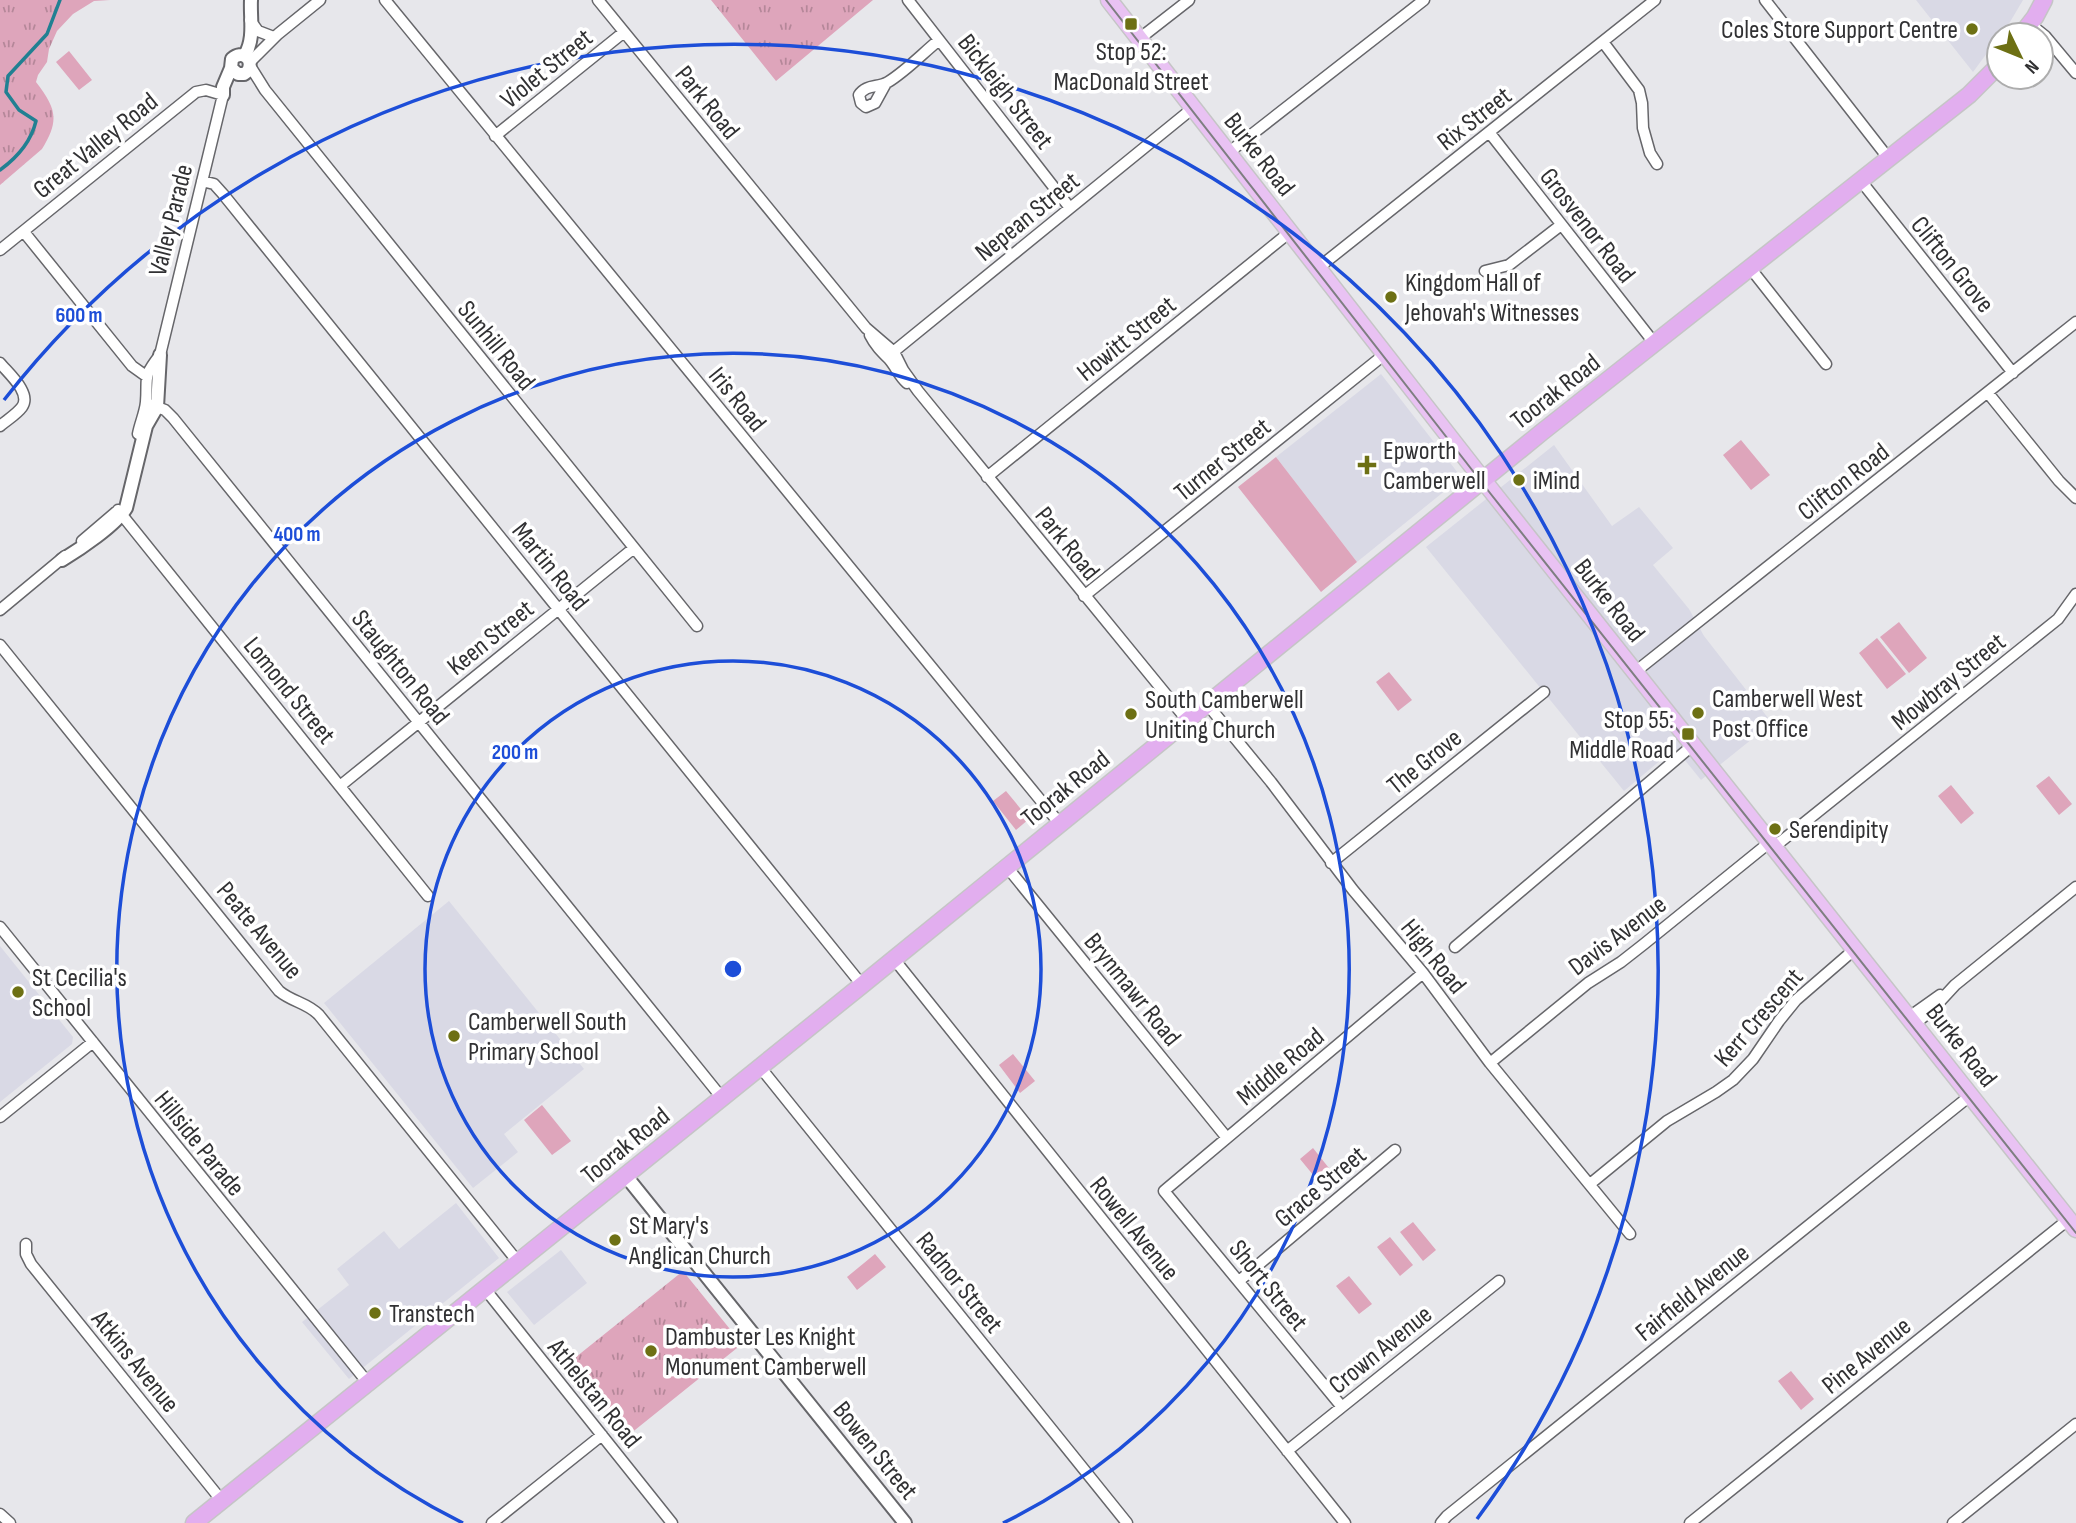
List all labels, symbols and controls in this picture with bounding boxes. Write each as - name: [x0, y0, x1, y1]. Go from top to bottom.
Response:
- place label: Coles Store Support Centre: [1721, 15, 1958, 46]
- marker: Stop 52: MacDonald Street: [1123, 16, 1139, 32]
- marker: Coles Store Support Centre: [1964, 21, 1980, 37]
- north arrow: [1985, 21, 2055, 91]
- street label: Violet Street: [495, 23, 599, 116]
- street label: Bickleigh Street: [950, 28, 1059, 156]
- place label: Stop 52: MacDonald Street: [1053, 37, 1209, 98]
- text: N: [2019, 55, 2043, 78]
- street label: Park Road: [668, 60, 746, 146]
- street label: Rix Street: [1432, 81, 1518, 158]
- street label: Great Valley Road: [28, 87, 164, 206]
- street label: Burke Road: [1217, 107, 1301, 203]
- street label: Valley Parade: [143, 161, 200, 279]
- street label: Grosvenor Road: [1532, 162, 1641, 290]
- street label: Nepean Street: [970, 166, 1086, 269]
- street label: Clifton Grove: [1904, 210, 2000, 319]
- place label: Kingdom Hall of Jehovah's Witnesses: [1404, 268, 1579, 329]
- marker: Kingdom Hall of Jehovah's Witnesses: [1383, 289, 1399, 305]
- street label: Howitt Street: [1071, 290, 1183, 388]
- street label: Sunhill Road: [450, 295, 541, 397]
- text: 600 m: [55, 303, 103, 328]
- street label: Toorak Road: [1505, 348, 1607, 437]
- street label: Iris Road: [701, 361, 772, 439]
- street label: Turner Street: [1168, 412, 1277, 508]
- place label: Epworth Camberwell: [1383, 436, 1486, 497]
- street label: Clifton Road: [1792, 437, 1896, 527]
- marker: Epworth Camberwell: [1357, 455, 1377, 475]
- place label: iMind: [1533, 466, 1580, 497]
- marker: iMind: [1511, 472, 1527, 488]
- street label: Park Road: [1028, 501, 1106, 587]
- street label: Martin Road: [505, 517, 595, 617]
- text: 400 m: [274, 522, 320, 547]
- street label: Burke Road: [1567, 553, 1651, 649]
- street label: Keen Street: [441, 594, 541, 682]
- street label: Staughton Road: [344, 604, 455, 732]
- street label: Mowbray Street: [1886, 627, 2012, 737]
- street label: Lomond Street: [236, 631, 341, 751]
- place label: Camberwell West Post Office: [1712, 684, 1863, 745]
- place label: South Camberwell Uniting Church: [1145, 685, 1304, 746]
- place label: Stop 55: Middle Road: [1569, 705, 1674, 766]
- marker: Camberwell West Post Office: [1690, 705, 1706, 721]
- marker: South Camberwell Uniting Church: [1123, 706, 1139, 722]
- street label: The Grove: [1381, 723, 1469, 802]
- marker: Stop 55: Middle Road: [1680, 726, 1696, 742]
- text: 200 m: [492, 740, 538, 765]
- street label: Toorak Road: [1015, 744, 1116, 834]
- place label: Serendipity: [1789, 815, 1889, 846]
- marker: Serendipity: [1767, 821, 1783, 837]
- street label: Peate Avenue: [209, 876, 308, 986]
- street label: Davis Avenue: [1563, 889, 1673, 983]
- street label: High Road: [1393, 913, 1472, 1001]
- street label: Brynmawr Road: [1077, 927, 1187, 1053]
- centre of rings: [721, 957, 745, 981]
- street label: Kerr Crescent: [1708, 962, 1810, 1073]
- place label: St Cecilia's School: [32, 963, 127, 1024]
- marker: St Cecilia's School: [10, 984, 26, 1000]
- street label: Burke Road: [1919, 998, 2003, 1094]
- place label: Camberwell South Primary School: [468, 1007, 627, 1068]
- street label: Middle Road: [1231, 1022, 1331, 1113]
- marker: Camberwell South Primary School: [446, 1028, 462, 1044]
- street label: Hillside Parade: [147, 1085, 251, 1203]
- street label: Toorak Road: [575, 1101, 676, 1191]
- street label: Grace Street: [1269, 1140, 1373, 1234]
- street label: Rowell Avenue: [1083, 1171, 1185, 1287]
- place label: St Mary's Anglican Church: [628, 1211, 771, 1272]
- street label: Radnor Street: [909, 1226, 1009, 1340]
- marker: St Mary's Anglican Church: [607, 1232, 623, 1248]
- street label: Short Street: [1222, 1234, 1314, 1338]
- street label: Fairfield Avenue: [1630, 1238, 1756, 1348]
- place label: Transtech: [389, 1299, 475, 1330]
- street label: Crown Avenue: [1323, 1299, 1439, 1401]
- street label: Atkins Avenue: [84, 1304, 185, 1419]
- marker: Transtech: [367, 1305, 383, 1321]
- street label: Pine Avenue: [1816, 1311, 1918, 1401]
- place label: Dambuster Les Knight Monument Camberwell: [665, 1322, 866, 1383]
- street label: Athelstan Road: [540, 1332, 647, 1455]
- marker: Dambuster Les Knight Monument Camberwell: [643, 1343, 659, 1359]
- street label: Bowen Street: [826, 1396, 924, 1506]

